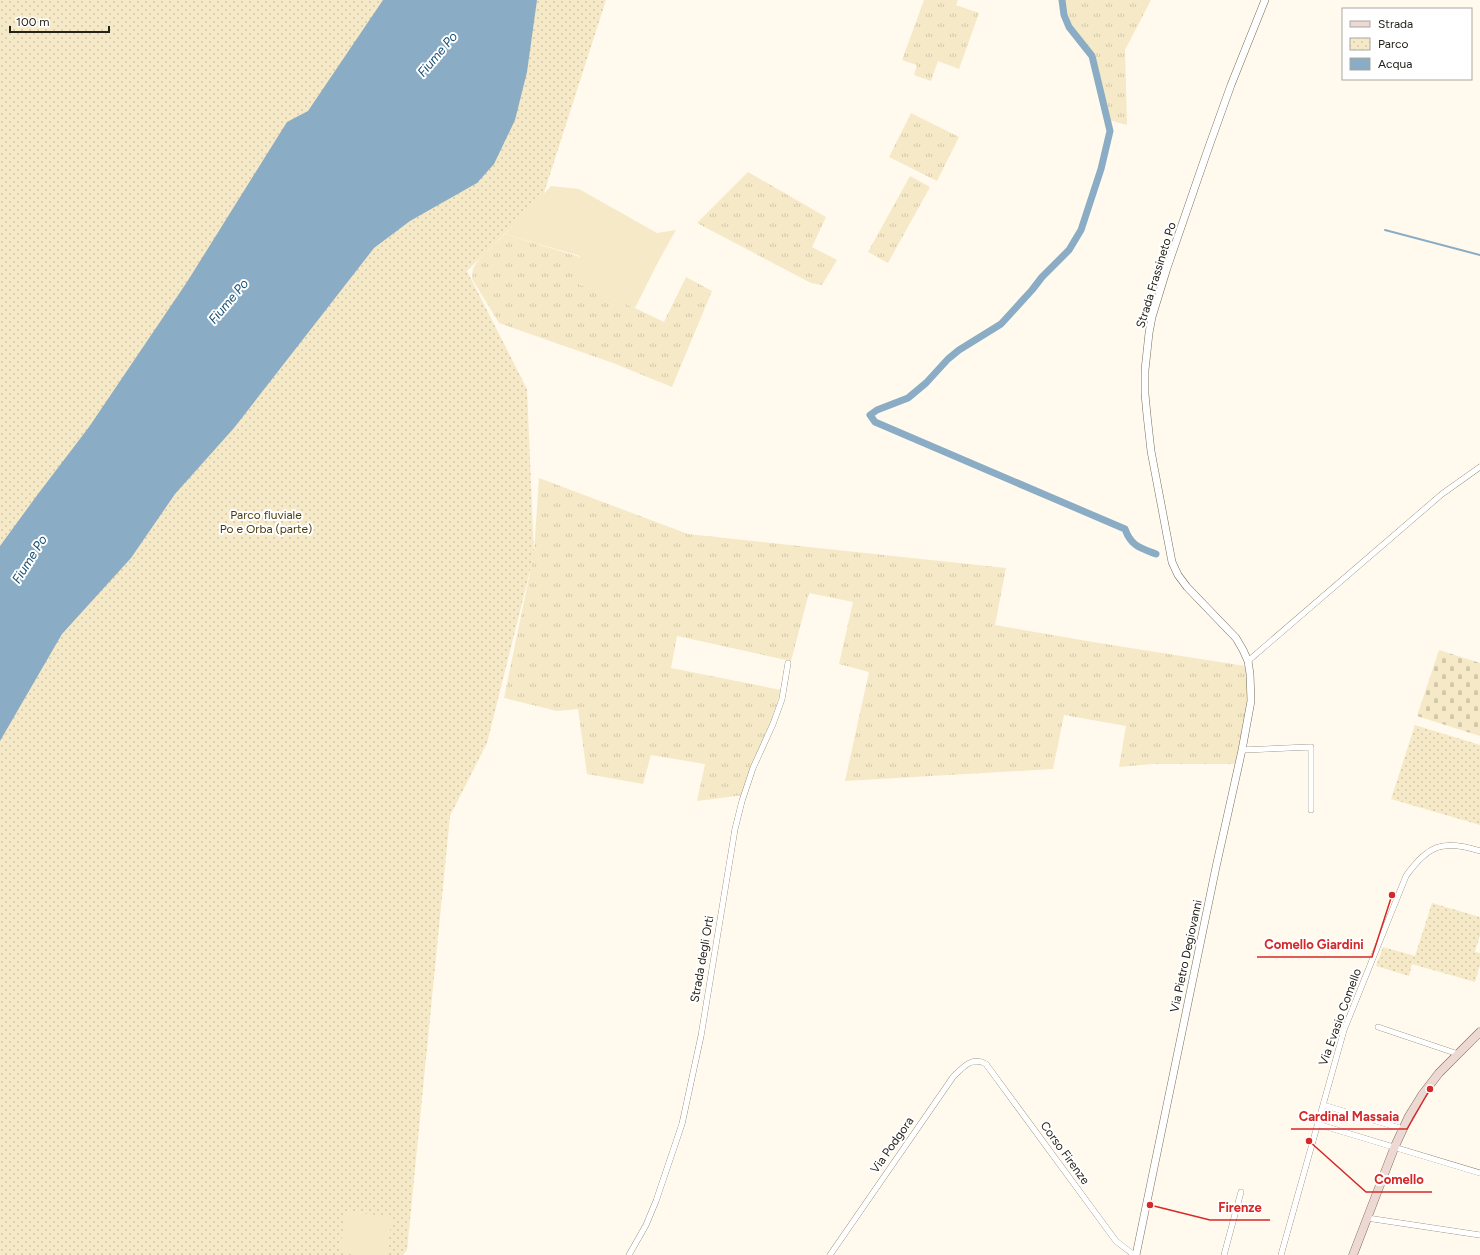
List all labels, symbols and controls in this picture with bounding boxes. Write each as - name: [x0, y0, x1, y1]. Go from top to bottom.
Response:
- scale bar: [10, 8, 109, 34]
- legend: [1342, 8, 1472, 80]
- text: 100 m: [16, 15, 50, 29]
- text: Strada: [1378, 17, 1413, 31]
- water label: Fiume Po: [414, 29, 461, 80]
- text: Parco: [1378, 37, 1408, 51]
- text: Acqua: [1378, 57, 1412, 71]
- street label: Strada Frassineto Po: [1133, 220, 1179, 330]
- water label: Fiume Po: [205, 276, 252, 327]
- park label: Parco fluviale Po e Orba (parte): [220, 508, 312, 536]
- water label: Fiume Po: [9, 532, 50, 586]
- street label: Via Pietro Degiovanni: [1167, 898, 1205, 1014]
- street label: Strada degli Orti: [687, 914, 717, 1004]
- callout: Comello Giardini: [1257, 932, 1372, 957]
- text: Comello Giardini: [1264, 937, 1364, 952]
- street label: Via Evasio Comello: [1316, 966, 1364, 1068]
- callout: Cardinal Massaia: [1291, 1104, 1407, 1129]
- text: Cardinal Massaia: [1299, 1109, 1399, 1124]
- street label: Via Podgora: [868, 1114, 916, 1176]
- street label: Corso Firenze: [1038, 1119, 1093, 1188]
- callout: Comello: [1366, 1167, 1432, 1192]
- text: Comello: [1374, 1172, 1424, 1187]
- callout: Firenze: [1210, 1195, 1270, 1220]
- text: Firenze: [1218, 1200, 1262, 1215]

